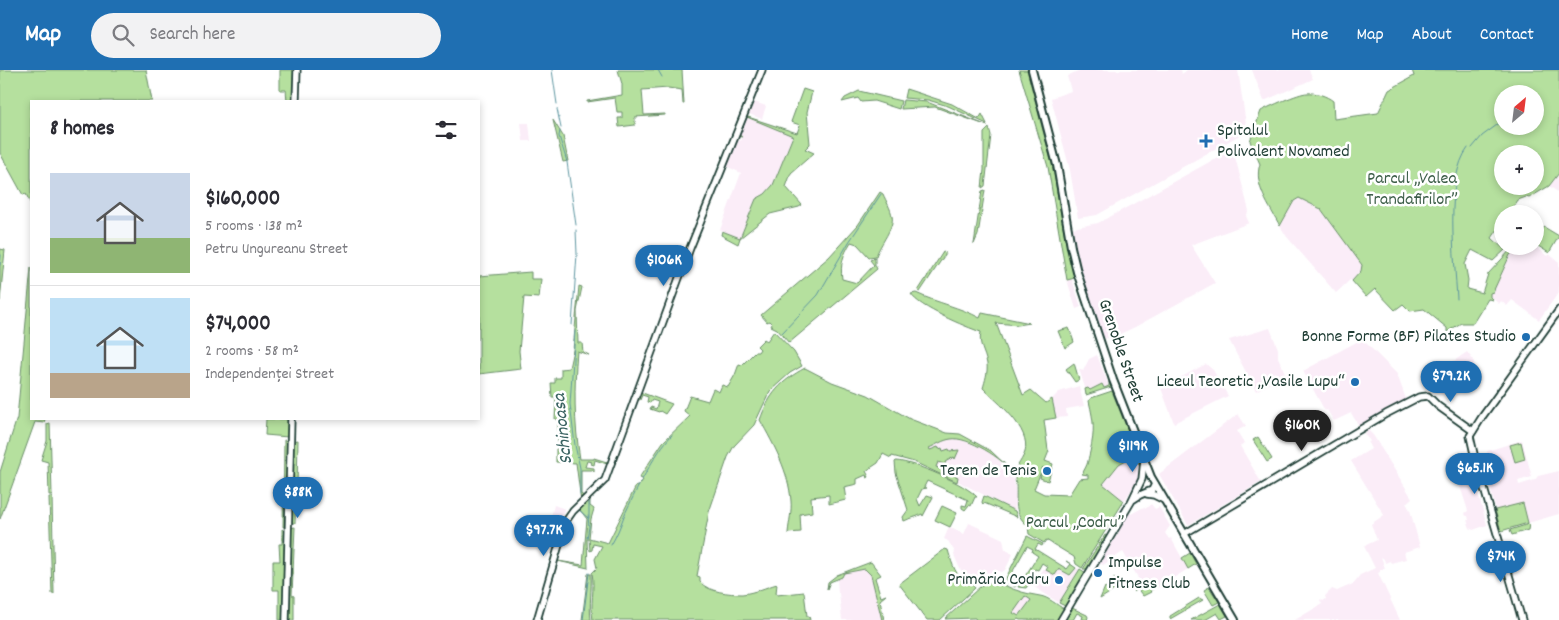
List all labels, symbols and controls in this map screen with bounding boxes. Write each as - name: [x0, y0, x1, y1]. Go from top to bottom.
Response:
- search box: [91, 13, 441, 58]
- text: Map: [25, 18, 61, 52]
- icon: search: [109, 21, 137, 49]
- text: Search here: [149, 22, 235, 49]
- text: Home: [1291, 23, 1328, 48]
- text: Map: [1356, 23, 1384, 48]
- text: About: [1412, 23, 1452, 48]
- text: Contact: [1480, 23, 1534, 48]
- north arrow: [1494, 85, 1544, 135]
- map controls: [1494, 85, 1544, 255]
- text: 8 homes: [50, 115, 115, 145]
- icon: filters: [432, 116, 460, 144]
- place label: Spitalul Polivalent Novamed: [1217, 119, 1350, 165]
- marker: Spitalul Polivalent Novamed: [1199, 134, 1213, 148]
- button: +: [1494, 145, 1544, 195]
- park label: Parcul „Valea Trandafirilor”: [1366, 167, 1458, 213]
- text: $160,000: [205, 185, 280, 215]
- icon: home: [90, 193, 150, 253]
- button: −: [1494, 205, 1544, 255]
- text: 5 rooms · 138 m²: [205, 215, 302, 238]
- text: Petru Ungureanu Street: [205, 238, 348, 261]
- pin: $106K: [629, 244, 699, 287]
- text: $106K: [646, 249, 682, 272]
- street label: Grenoble Street: [1091, 296, 1149, 406]
- text: $74,000: [205, 310, 271, 340]
- icon: home: [90, 318, 150, 378]
- place label: Bonne Forme (BF) Pilates Studio: [1301, 325, 1516, 350]
- marker: Bonne Forme (BF) Pilates Studio: [1520, 331, 1532, 343]
- text: 2 rooms · 58 m²: [205, 340, 299, 363]
- pin: $79.2K: [1410, 360, 1492, 403]
- text: Independenței Street: [205, 363, 334, 386]
- text: $79.2K: [1432, 365, 1470, 388]
- place label: Liceul Teoretic „Vasile Lupu“: [1156, 370, 1345, 395]
- marker: Liceul Teoretic „Vasile Lupu“: [1349, 376, 1361, 388]
- water label: Schinoasa: [547, 391, 581, 466]
- pin: $160K: [1267, 410, 1337, 452]
- text: $160K: [1284, 414, 1320, 437]
- pin: $119K: [1098, 430, 1168, 473]
- text: $119K: [1118, 435, 1148, 458]
- pin: $65.1K: [1434, 452, 1516, 495]
- text: $65.1K: [1457, 457, 1493, 480]
- place label: Teren de Tenis: [940, 459, 1037, 484]
- marker: Teren de Tenis: [1041, 465, 1053, 477]
- pin: $88K: [268, 476, 328, 519]
- text: $88K: [284, 481, 312, 504]
- park label: Parcul „Codru”: [1026, 511, 1125, 536]
- pin: $97.7K: [503, 514, 585, 557]
- text: $97.7K: [525, 519, 563, 542]
- pin: $74K: [1471, 540, 1531, 583]
- text: $74K: [1487, 545, 1515, 568]
- place label: Impulse Fitness Club: [1108, 551, 1190, 597]
- marker: Impulse Fitness Club: [1092, 567, 1104, 579]
- place label: Primăria Codru: [947, 568, 1049, 593]
- marker: Primăria Codru: [1053, 574, 1065, 586]

